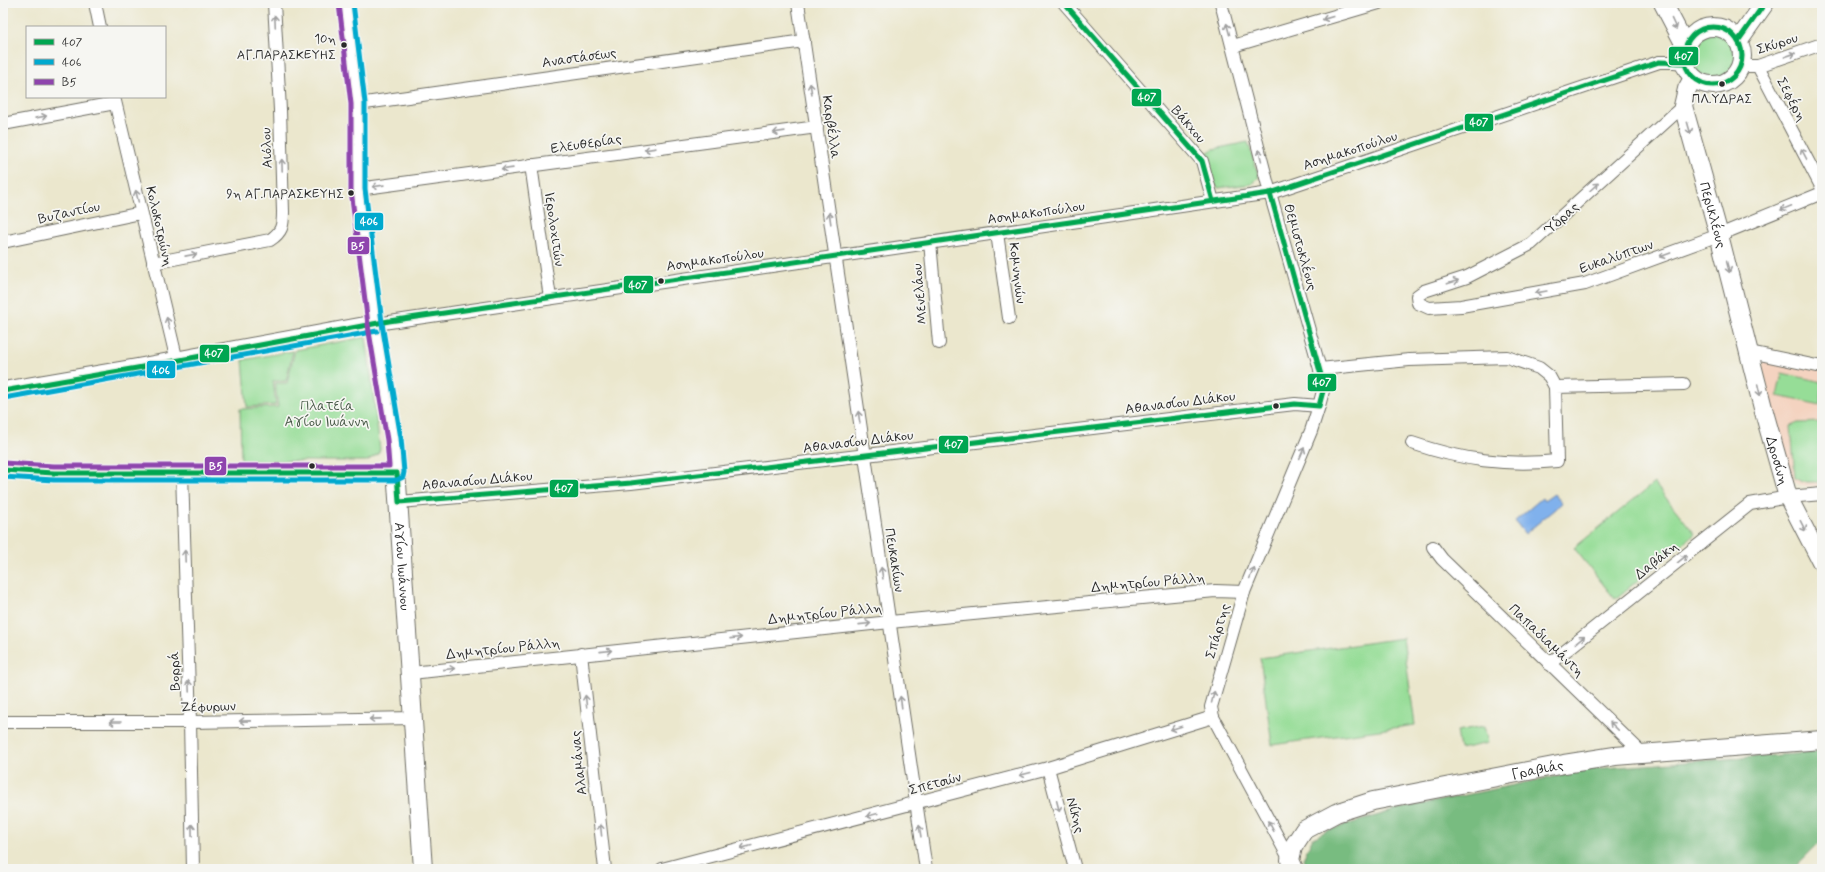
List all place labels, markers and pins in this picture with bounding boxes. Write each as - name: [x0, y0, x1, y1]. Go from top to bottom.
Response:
- place label: 10η ΑΓ.ΠΑΡΑΣΚΕΥΗΣ: [237, 31, 336, 64]
- marker: 10η ΑΓ.ΠΑΡΑΣΚΕΥΗΣ: [339, 40, 349, 50]
- marker: ΠΛ.ΥΔΡΑΣ: [1717, 79, 1727, 89]
- place label: ΠΛ.ΥΔΡΑΣ: [1692, 91, 1752, 108]
- place label: 9η ΑΓ.ΠΑΡΑΣΚΕΥΗΣ: [226, 186, 344, 203]
- marker: 9η ΑΓ.ΠΑΡΑΣΚΕΥΗΣ: [346, 188, 356, 198]
- unlabelled marker: [656, 276, 666, 286]
- unlabelled marker: [1271, 401, 1281, 411]
- unlabelled marker: [307, 461, 317, 471]

